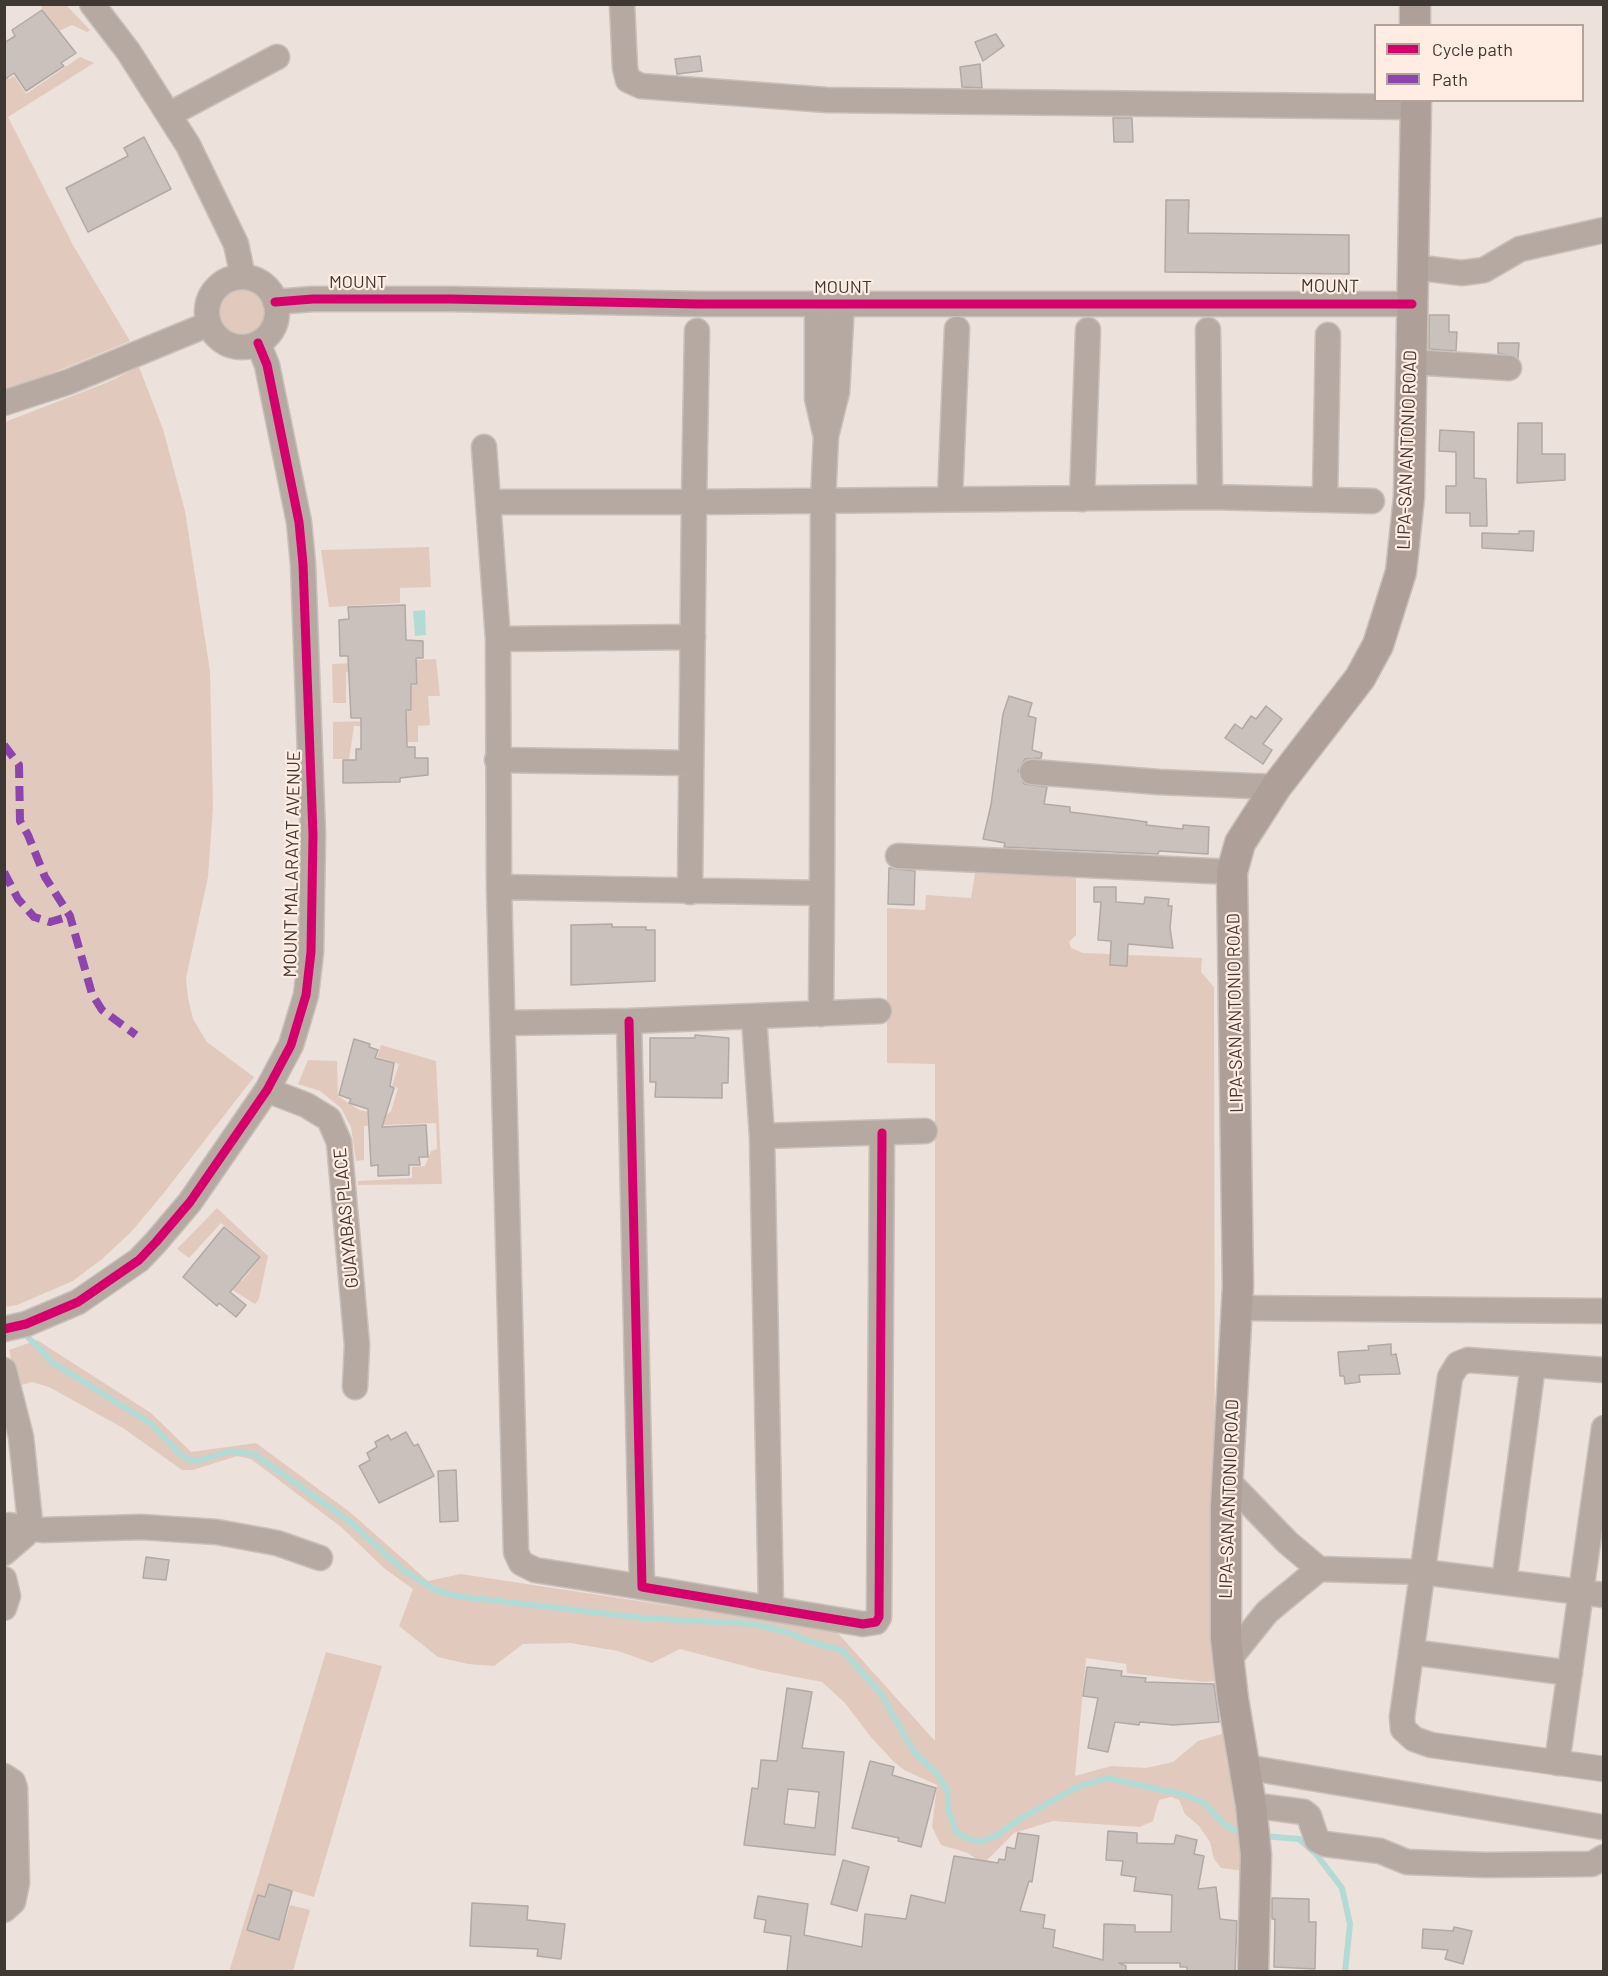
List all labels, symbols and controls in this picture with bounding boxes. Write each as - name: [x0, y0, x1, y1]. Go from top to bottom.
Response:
- legend: [1374, 24, 1584, 102]
- text: Cycle path: [1432, 38, 1513, 60]
- text: Path: [1432, 68, 1468, 90]
- street label: MOUNT: [329, 271, 387, 293]
- street label: MOUNT: [1301, 275, 1359, 297]
- street label: MOUNT: [814, 276, 872, 298]
- street label: LIPA-SAN ANTONIO ROAD: [1393, 350, 1421, 550]
- street label: MOUNT MALARAYAT AVENUE: [279, 750, 305, 978]
- street label: LIPA-SAN ANTONIO ROAD: [1222, 913, 1248, 1113]
- street label: GUAYABAS PLACE: [329, 1147, 363, 1289]
- street label: LIPA-SAN ANTONIO ROAD: [1215, 1399, 1243, 1599]

